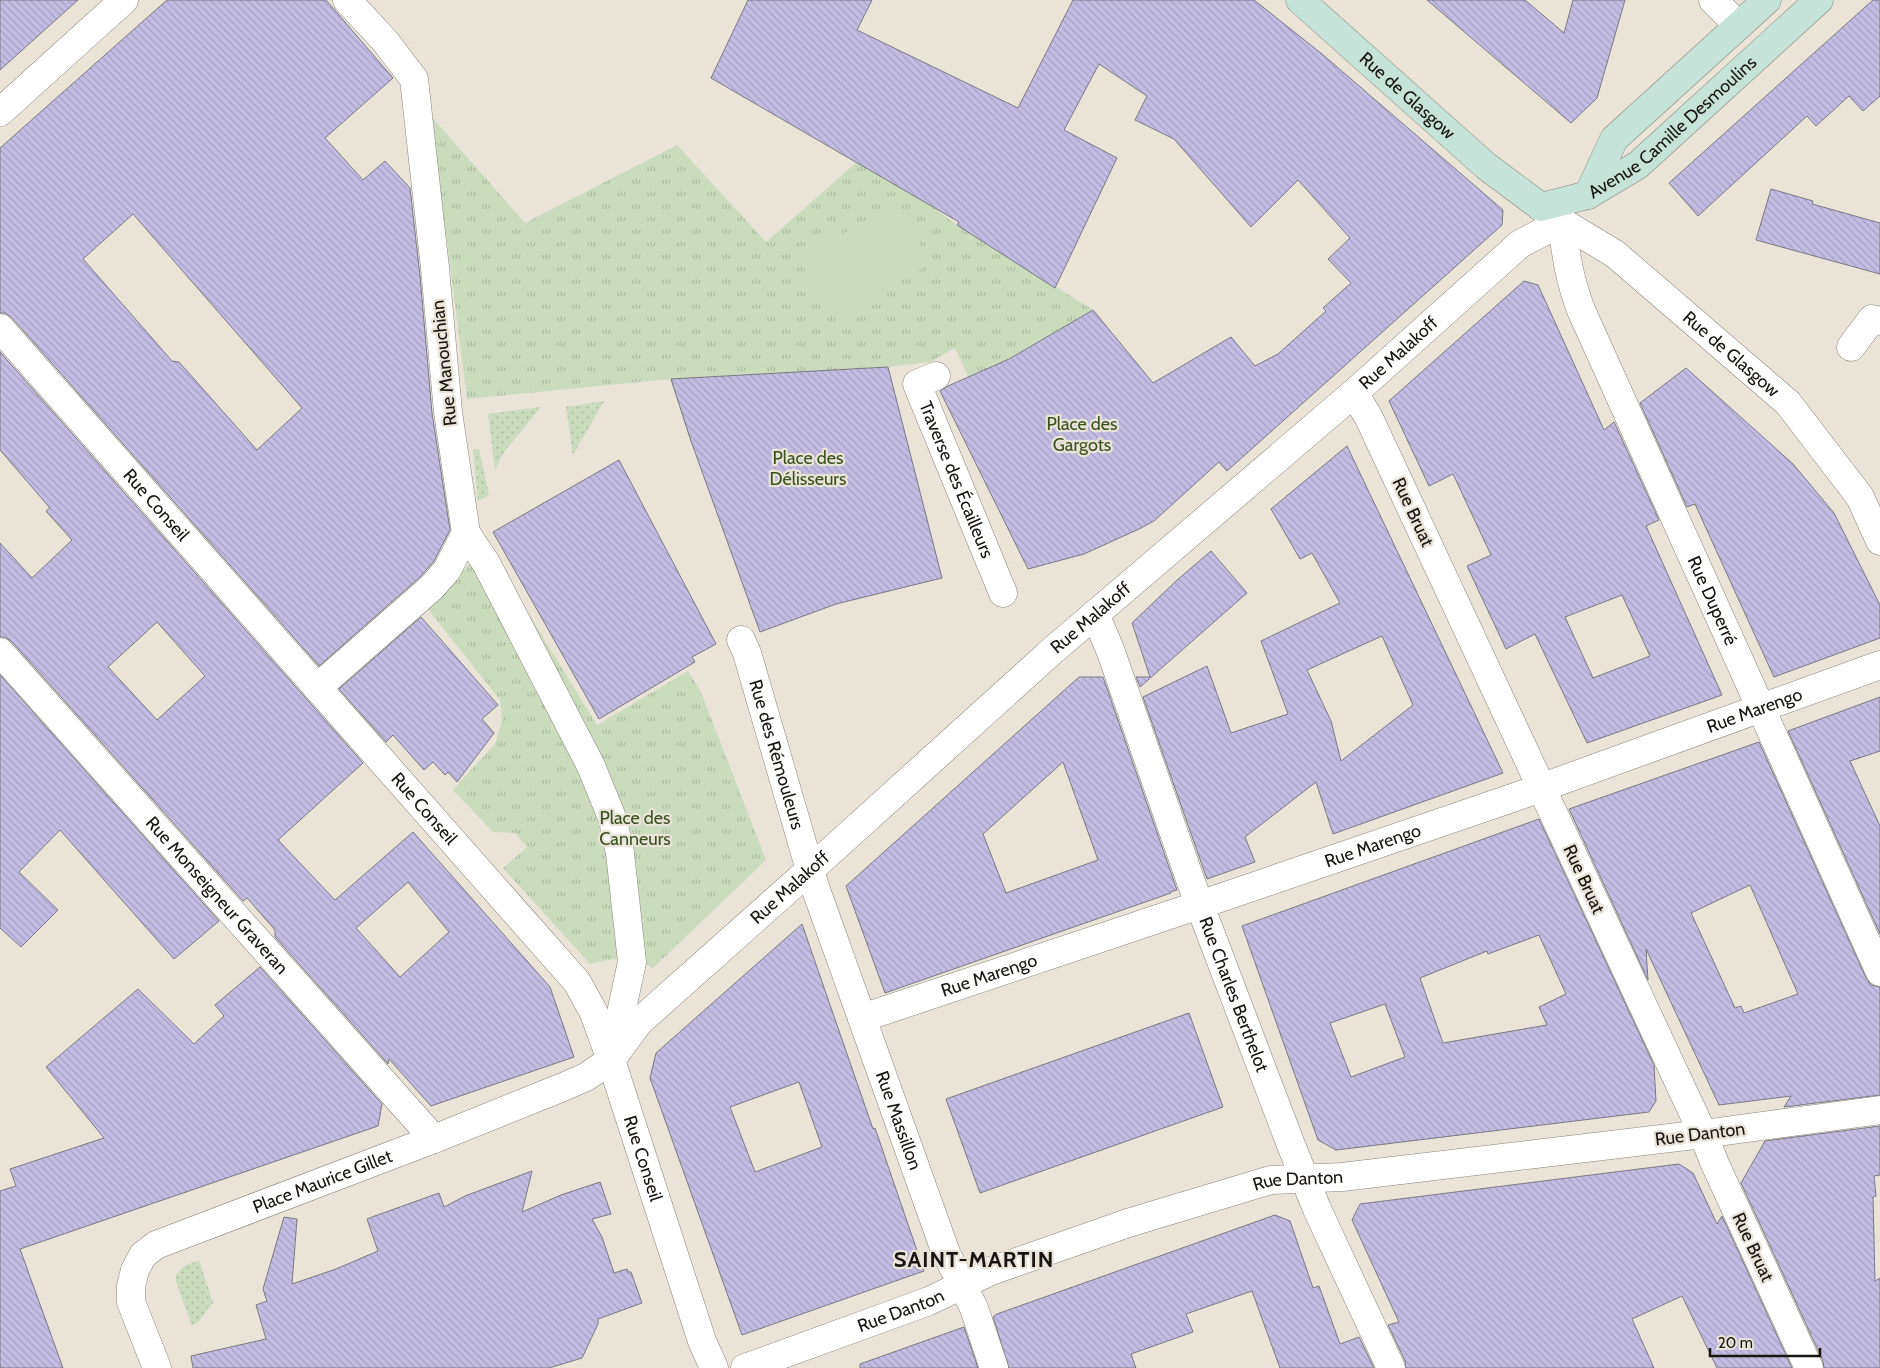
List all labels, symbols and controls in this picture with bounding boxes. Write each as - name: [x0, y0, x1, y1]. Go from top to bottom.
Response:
- street label: Rue de Glasgow: [1355, 47, 1460, 144]
- street label: Avenue Camille Desmoulins: [1584, 51, 1761, 203]
- street label: Rue Manouchian: [426, 299, 462, 427]
- street label: Rue de Glasgow: [1678, 306, 1784, 402]
- street label: Rue Malakoff: [1354, 312, 1443, 394]
- street label: Traverse des Écailleurs: [914, 398, 998, 561]
- park label: Place des Gargots: [1046, 413, 1118, 456]
- park label: Place des Délisseurs: [770, 447, 846, 490]
- street label: Rue Conseil: [118, 464, 194, 546]
- street label: Rue Bruat: [1387, 474, 1439, 550]
- street label: Rue Duperré: [1683, 553, 1742, 649]
- street label: Rue Malakoff: [1046, 577, 1135, 658]
- street label: Rue des Rémouleurs: [744, 677, 809, 832]
- street label: Rue Marengo: [1704, 683, 1805, 738]
- street label: Rue Conseil: [386, 768, 462, 850]
- park label: Place des Canneurs: [599, 807, 671, 850]
- street label: Rue Monseigneur Graveran: [141, 812, 293, 979]
- street label: Rue Marengo: [1322, 819, 1424, 872]
- street label: Rue Bruat: [1558, 841, 1610, 917]
- street label: Rue Malakoff: [746, 847, 834, 929]
- street label: Rue Charles Berthelot: [1194, 914, 1273, 1075]
- street label: Rue Marengo: [938, 949, 1040, 1002]
- street label: Rue Massillon: [871, 1068, 926, 1173]
- street label: Rue Conseil: [619, 1113, 667, 1205]
- street label: Rue Danton: [1654, 1118, 1746, 1150]
- street label: Place Maurice Gillet: [250, 1145, 395, 1218]
- street label: Rue Danton: [1250, 1166, 1344, 1196]
- street label: Rue Bruat: [1727, 1209, 1779, 1285]
- district label: SAINT-MARTIN: [894, 1246, 1054, 1273]
- street label: Rue Danton: [855, 1284, 948, 1337]
- scale bar: [1710, 1326, 1820, 1358]
- text: 20 m: [1718, 1334, 1753, 1352]

